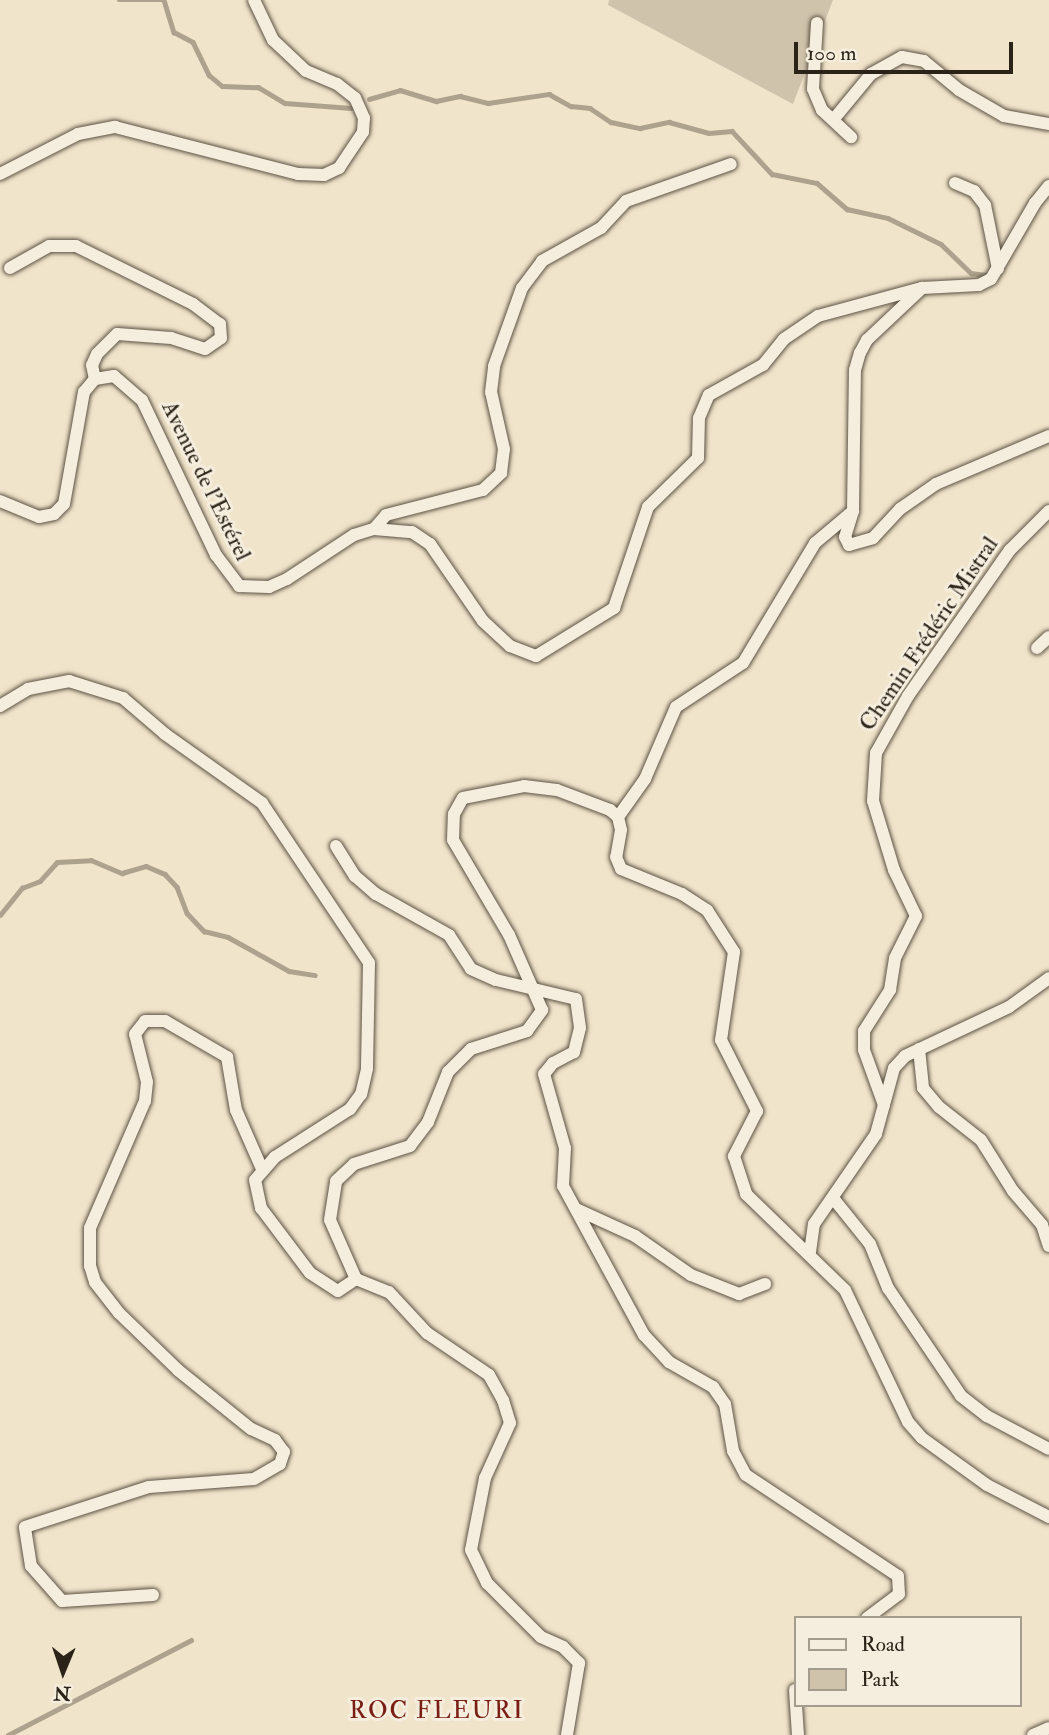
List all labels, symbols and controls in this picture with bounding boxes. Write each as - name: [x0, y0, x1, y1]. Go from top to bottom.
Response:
- scale bar: [797, 28, 1016, 72]
- text: 100 m: [807, 40, 857, 67]
- street label: Avenue de l'Estérel: [155, 397, 257, 565]
- street label: Chemin Frédéric Mistral: [854, 532, 1004, 736]
- legend: [794, 1616, 1021, 1707]
- text: Road: [861, 1631, 905, 1658]
- north arrow: [28, 1637, 98, 1707]
- text: Park: [861, 1666, 899, 1693]
- text: N: [53, 1681, 71, 1705]
- district label: ROC FLEURI: [350, 1697, 524, 1725]

